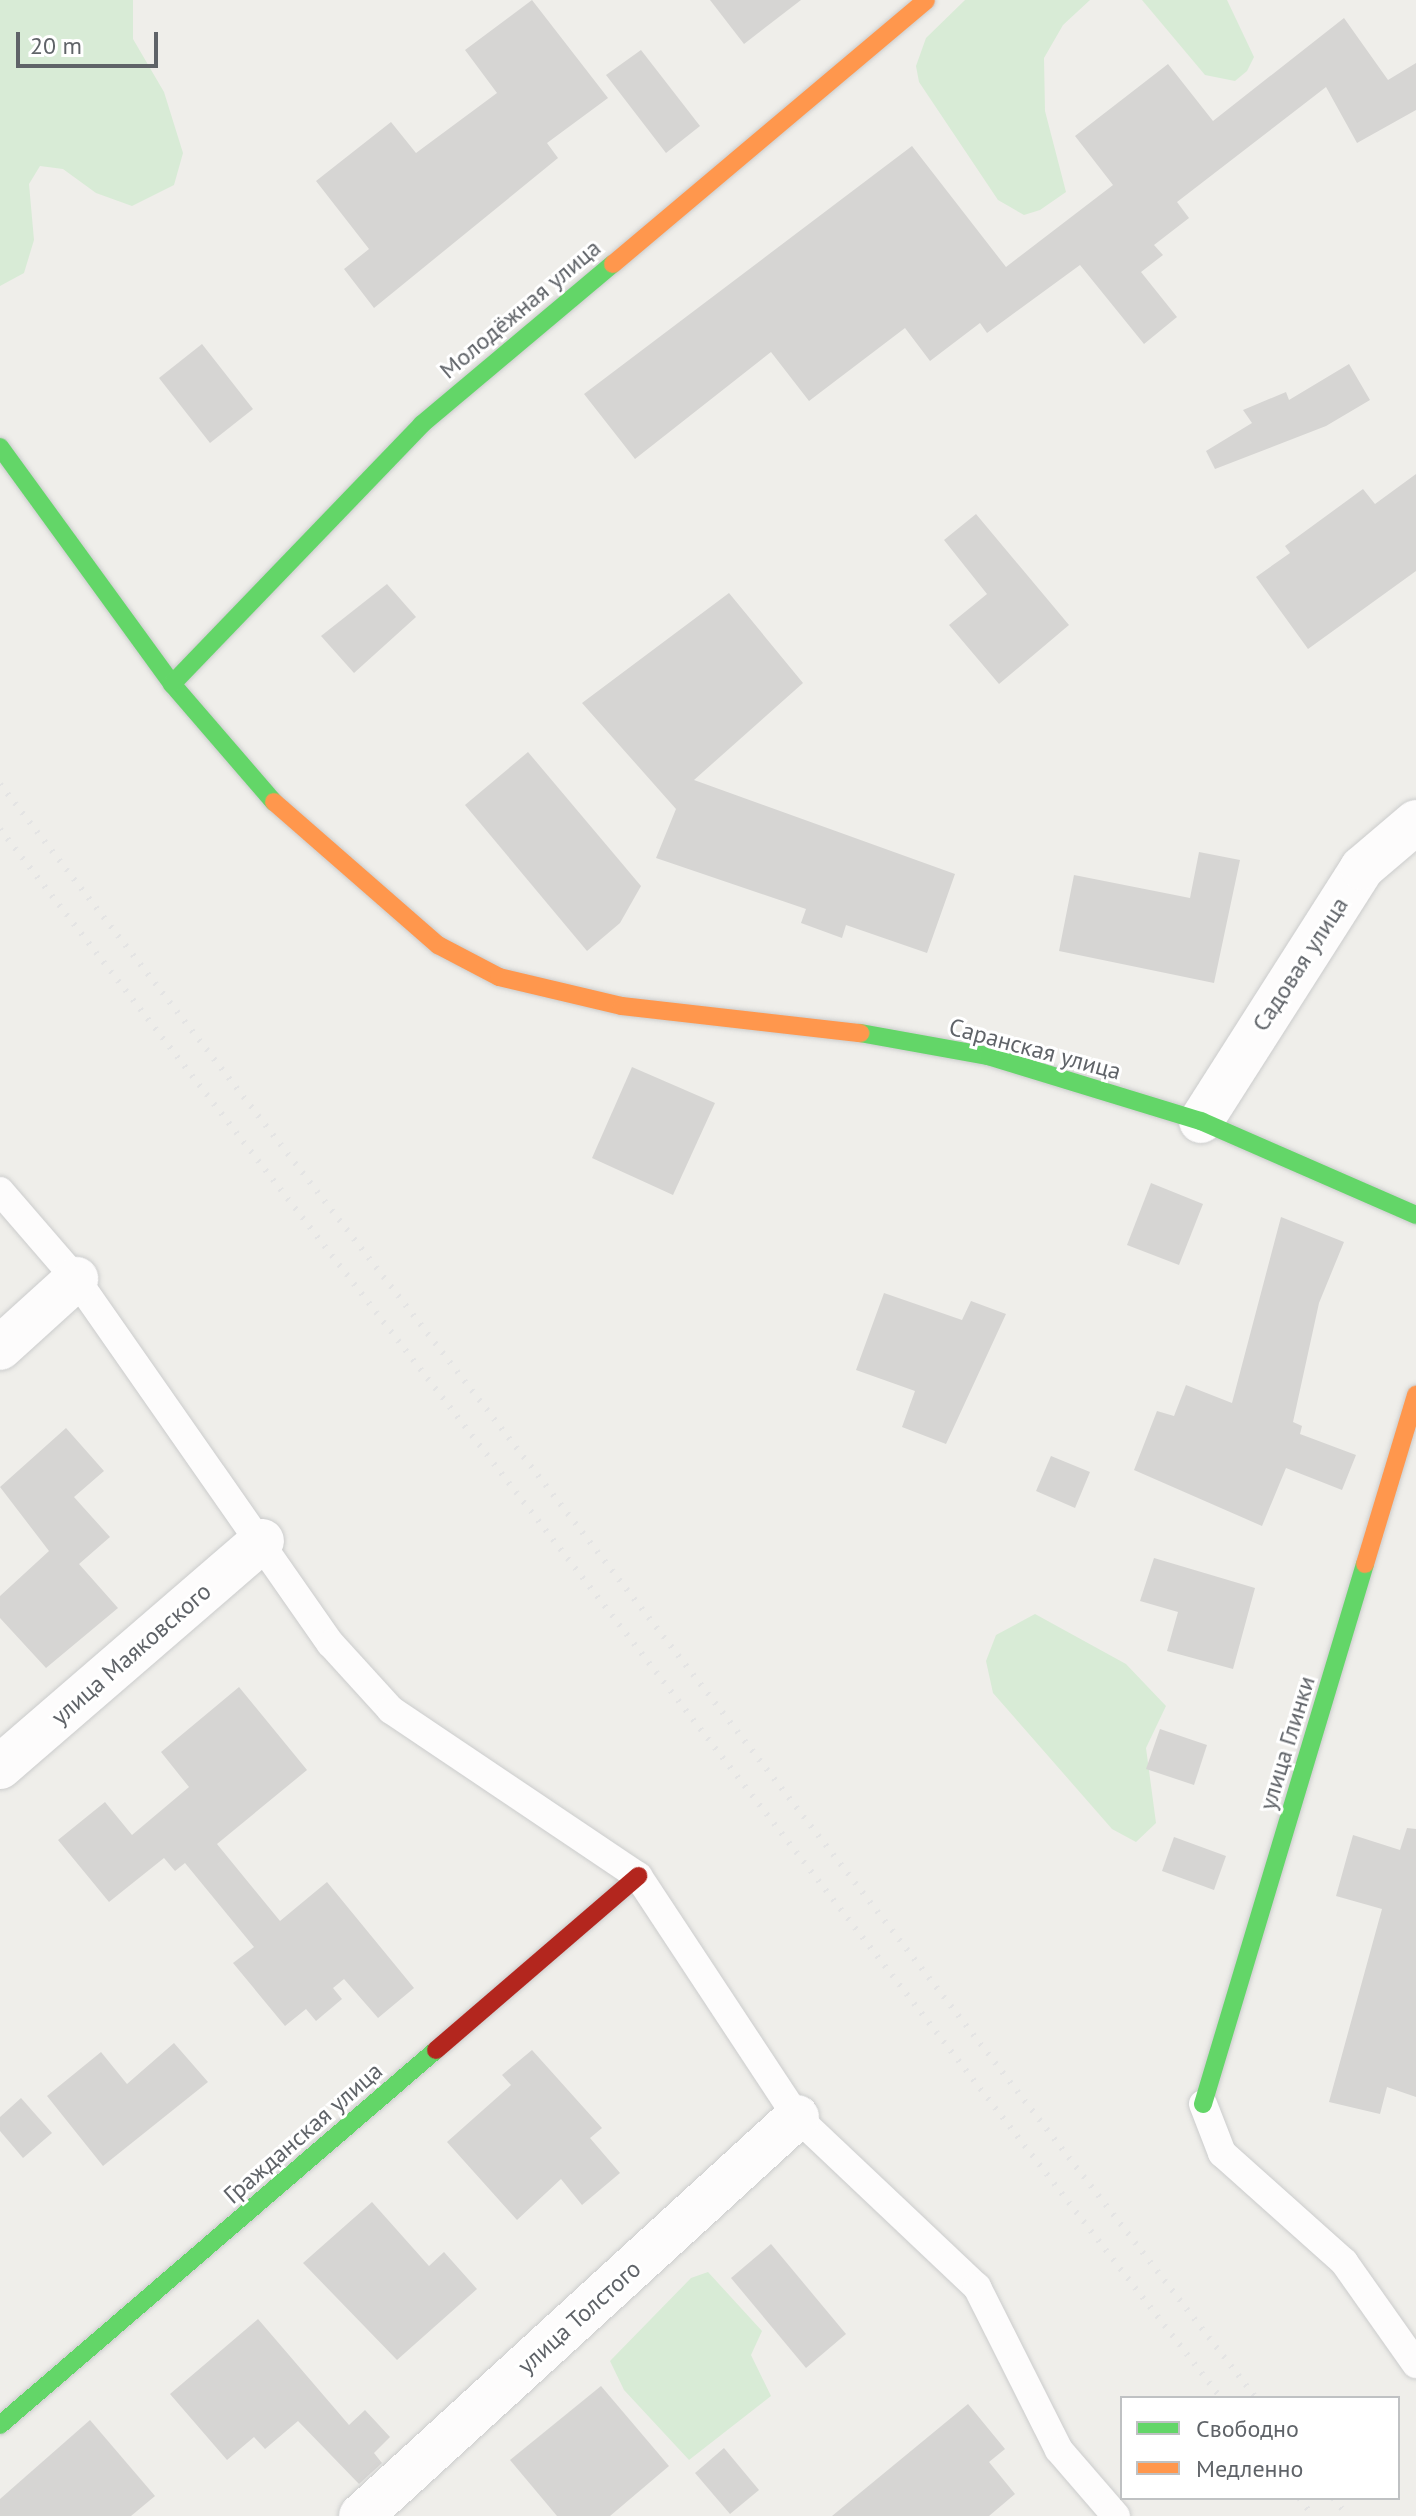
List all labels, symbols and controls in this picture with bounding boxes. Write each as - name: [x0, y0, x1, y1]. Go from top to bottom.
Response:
- scale bar: [20, 16, 162, 66]
- text: 20 m: [30, 30, 82, 61]
- street label: Молодёжная улица: [434, 233, 606, 385]
- street label: Садовая улица: [1246, 891, 1354, 1037]
- street label: Саранская улица: [946, 1012, 1124, 1086]
- street label: улица Маяковского: [45, 1577, 217, 1731]
- street label: улица Глинки: [1253, 1673, 1321, 1813]
- street label: Гражданская улица: [218, 2056, 388, 2210]
- street label: улица Толстого: [511, 2254, 647, 2380]
- legend: [1120, 2396, 1400, 2500]
- text: Свободно: [1196, 2413, 1299, 2444]
- text: Медленно: [1196, 2453, 1303, 2484]

